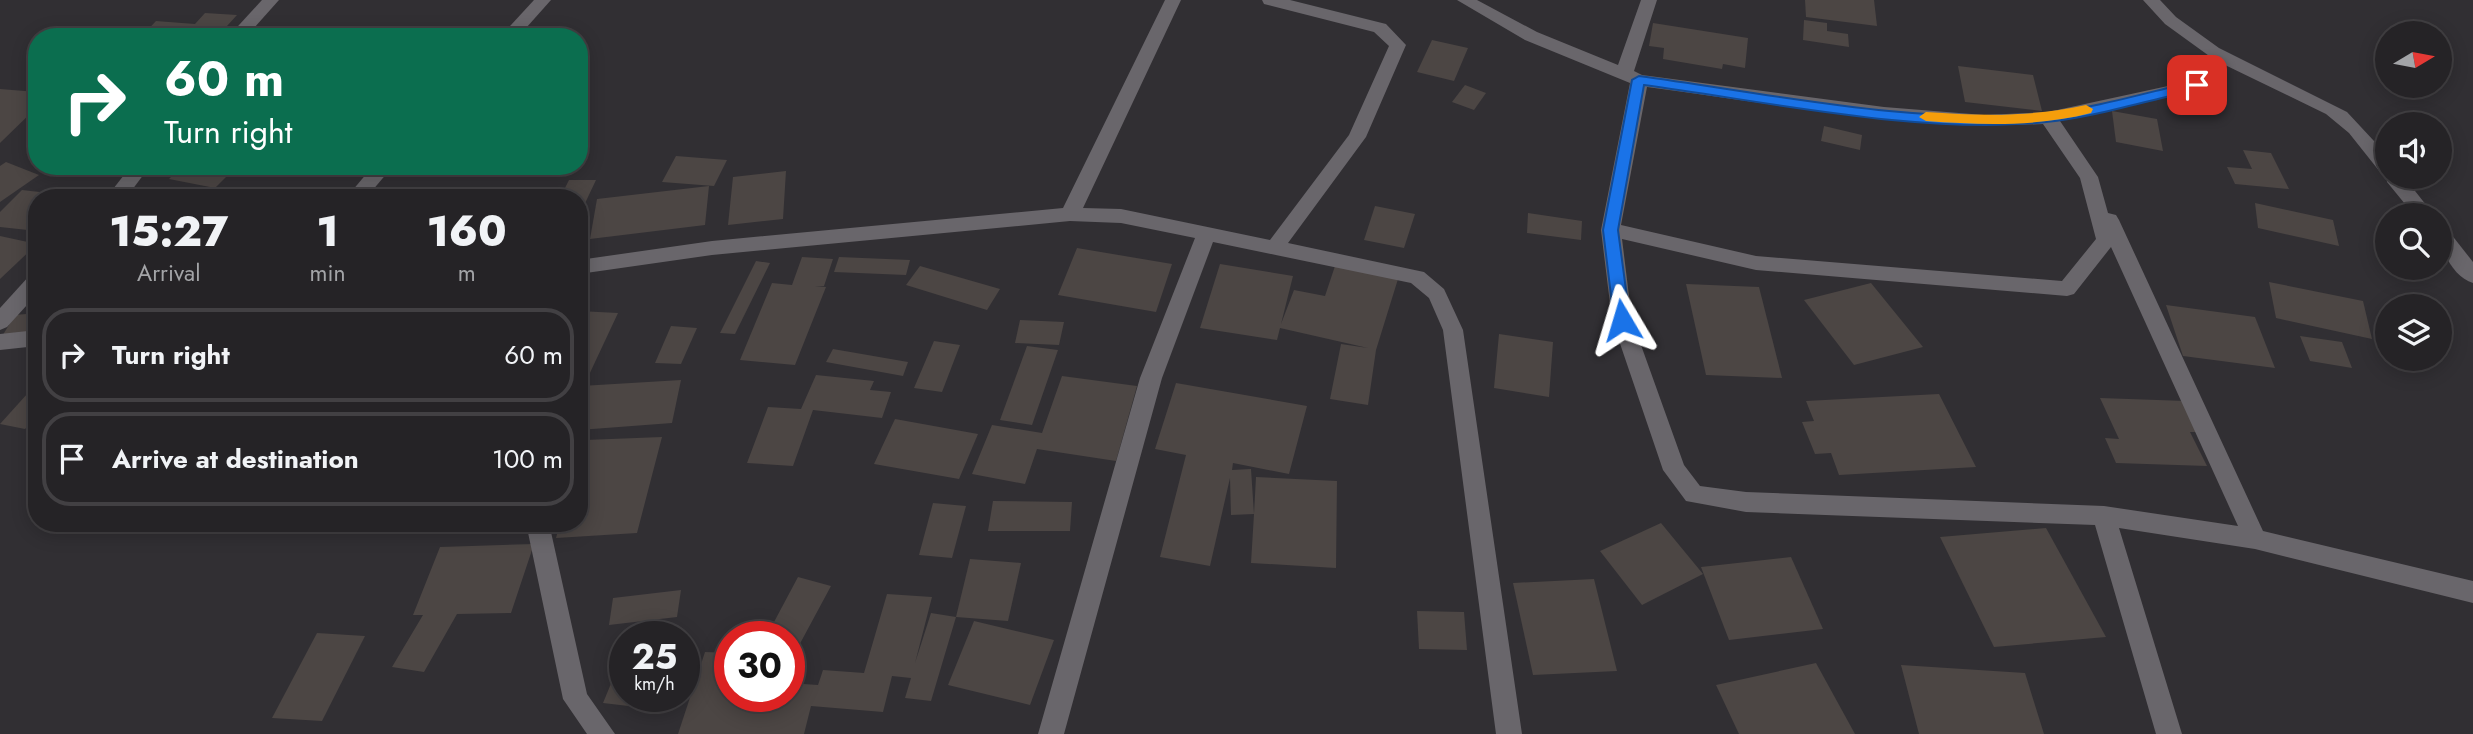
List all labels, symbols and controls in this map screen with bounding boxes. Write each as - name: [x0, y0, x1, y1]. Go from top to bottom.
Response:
- north arrow: [2375, 21, 2452, 98]
- map controls: [2375, 21, 2452, 371]
- text: 60 m: [164, 44, 284, 114]
- pin: [2167, 55, 2227, 115]
- icon: right: [49, 56, 140, 147]
- icon: arrive: [2178, 66, 2216, 104]
- text: Turn right: [164, 109, 293, 155]
- button: sound: [2375, 112, 2452, 189]
- text: 15:27: [109, 201, 228, 262]
- text: 1: [316, 201, 339, 262]
- text: 160: [427, 201, 507, 262]
- button: search: [2375, 203, 2452, 280]
- text: Arrival: [137, 256, 200, 290]
- text: min: [309, 256, 345, 290]
- text: m: [458, 256, 476, 290]
- position arrow: [1585, 283, 1659, 357]
- button: layers: [2375, 294, 2452, 371]
- icon: right: [53, 336, 91, 374]
- text: Turn right: [112, 336, 230, 374]
- text: 60 m: [504, 336, 563, 374]
- icon: arrive: [53, 440, 91, 478]
- text: Arrive at destination: [112, 440, 359, 478]
- text: 100 m: [492, 440, 563, 478]
- speed limit sign: 30: [714, 621, 805, 712]
- text: 25: [632, 632, 677, 682]
- text: km/h: [634, 671, 675, 697]

